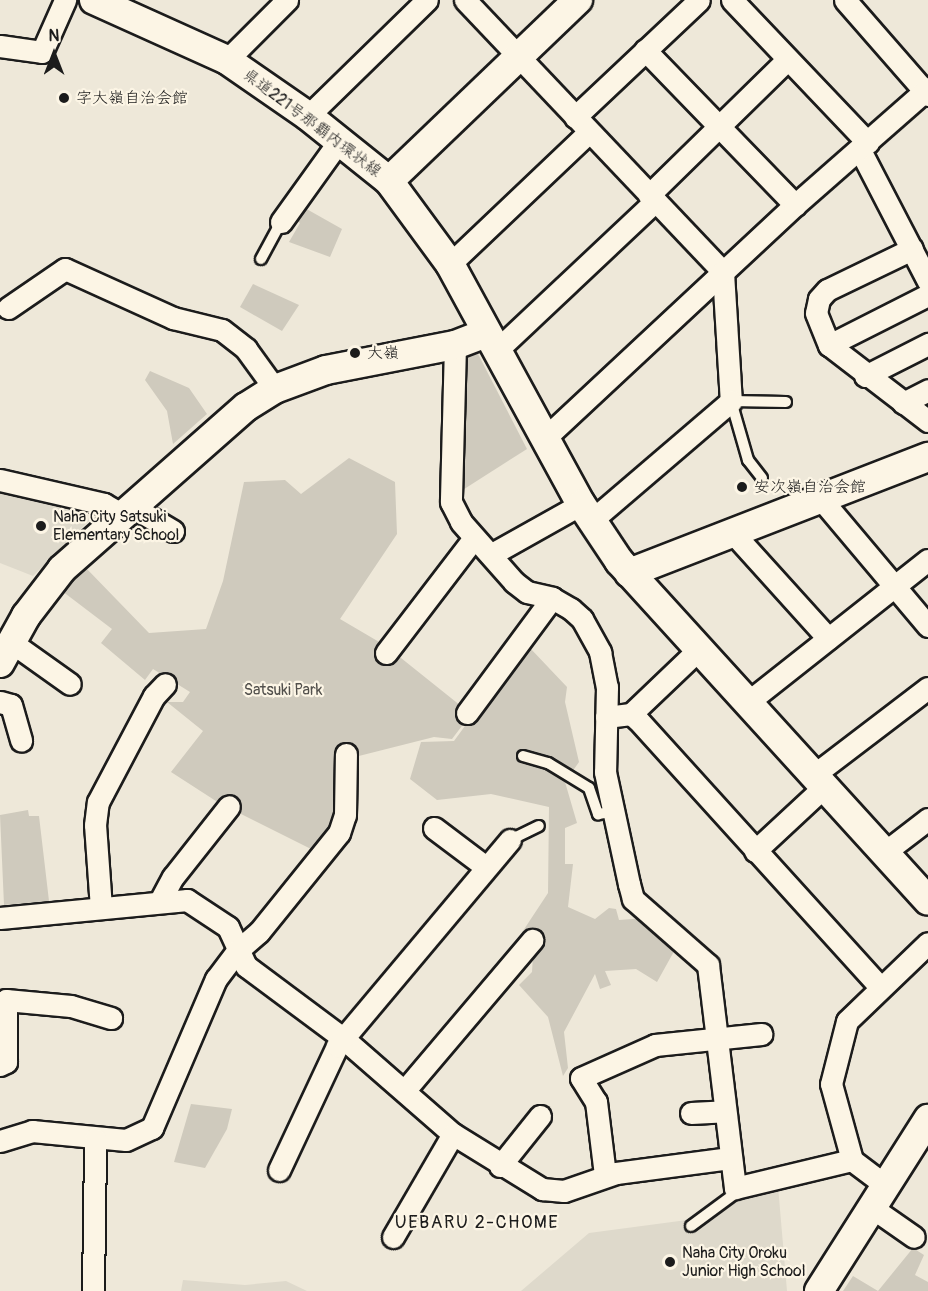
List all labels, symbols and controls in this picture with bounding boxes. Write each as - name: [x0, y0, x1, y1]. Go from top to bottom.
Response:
- north arrow: [24, 24, 84, 84]
- text: N: [49, 26, 59, 46]
- street label: 県道221号那覇内環状線: [239, 65, 385, 181]
- place label: 字大嶺自治会館: [76, 88, 188, 108]
- marker: 字大嶺自治会館: [57, 91, 71, 105]
- place label: 大嶺: [367, 343, 399, 363]
- marker: 大嶺: [348, 346, 362, 360]
- place label: 安次嶺自治会館: [754, 477, 866, 497]
- marker: 安次嶺自治会館: [735, 480, 749, 494]
- place label: Naha City Satsuki Elementary School: [53, 507, 179, 545]
- marker: Naha City Satsuki Elementary School: [34, 519, 48, 533]
- park label: Satsuki Park: [244, 680, 322, 700]
- district label: UEBARU 2-CHOME: [395, 1212, 559, 1234]
- place label: Naha City Oroku Junior High School: [682, 1243, 806, 1281]
- marker: Naha City Oroku Junior High School: [663, 1255, 677, 1269]

